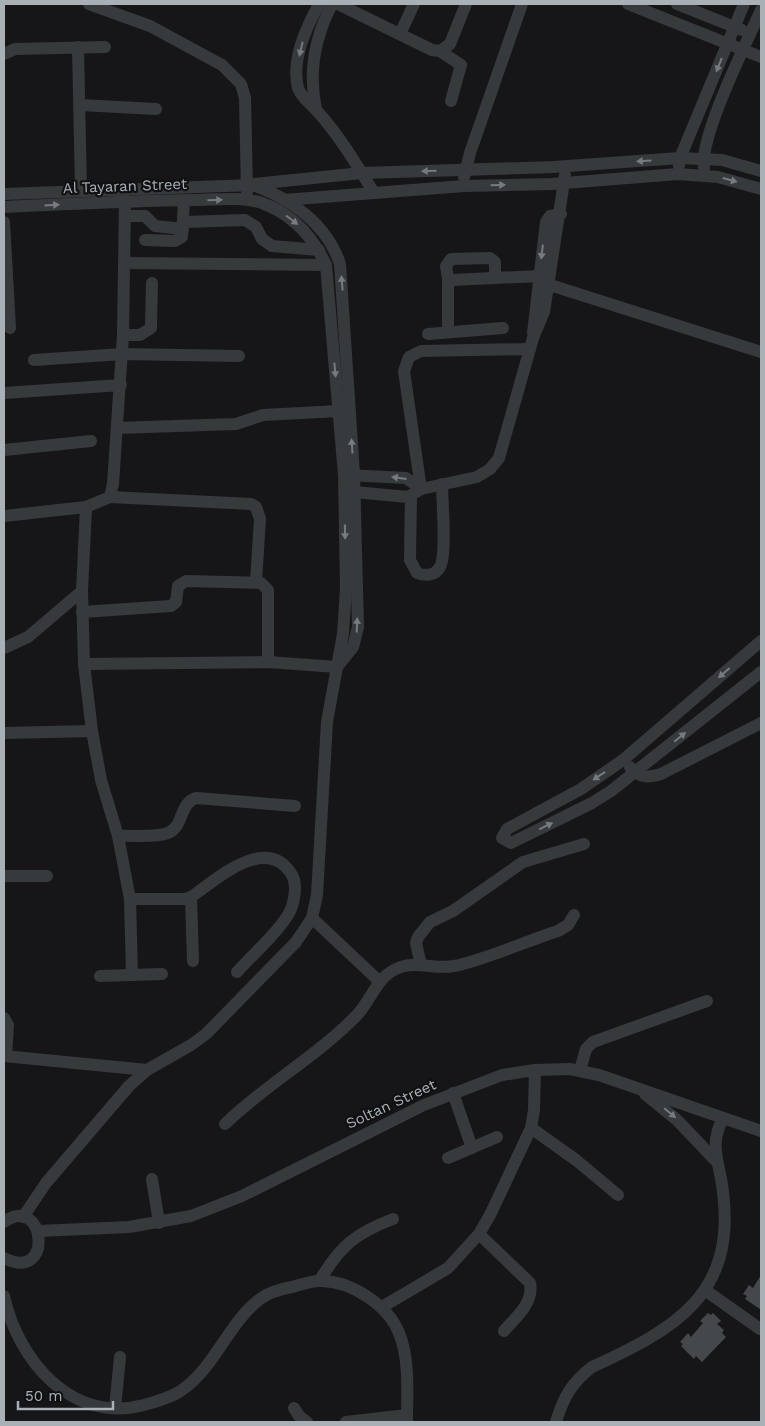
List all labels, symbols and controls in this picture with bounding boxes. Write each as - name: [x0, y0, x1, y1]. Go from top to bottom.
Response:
- one-way arrow: [297, 41, 305, 56]
- one-way arrow: [714, 58, 722, 72]
- one-way arrow: [636, 157, 652, 165]
- one-way arrow: [421, 168, 437, 176]
- street label: Al Tayaran Street: [63, 175, 188, 197]
- one-way arrow: [722, 176, 737, 184]
- one-way arrow: [491, 181, 507, 189]
- one-way arrow: [207, 196, 223, 204]
- one-way arrow: [45, 200, 61, 208]
- one-way arrow: [285, 215, 299, 225]
- one-way arrow: [538, 244, 546, 260]
- one-way arrow: [337, 275, 345, 291]
- one-way arrow: [332, 362, 340, 378]
- one-way arrow: [348, 437, 356, 453]
- one-way arrow: [390, 474, 406, 482]
- one-way arrow: [341, 524, 349, 540]
- one-way arrow: [354, 617, 362, 633]
- one-way arrow: [719, 667, 731, 679]
- one-way arrow: [673, 731, 686, 742]
- one-way arrow: [593, 772, 606, 781]
- one-way arrow: [538, 822, 553, 830]
- street label: Soltan Street: [343, 1075, 440, 1133]
- one-way arrow: [663, 1108, 676, 1119]
- scale bar: [18, 1378, 112, 1410]
- text: 50 m: [25, 1387, 62, 1405]

